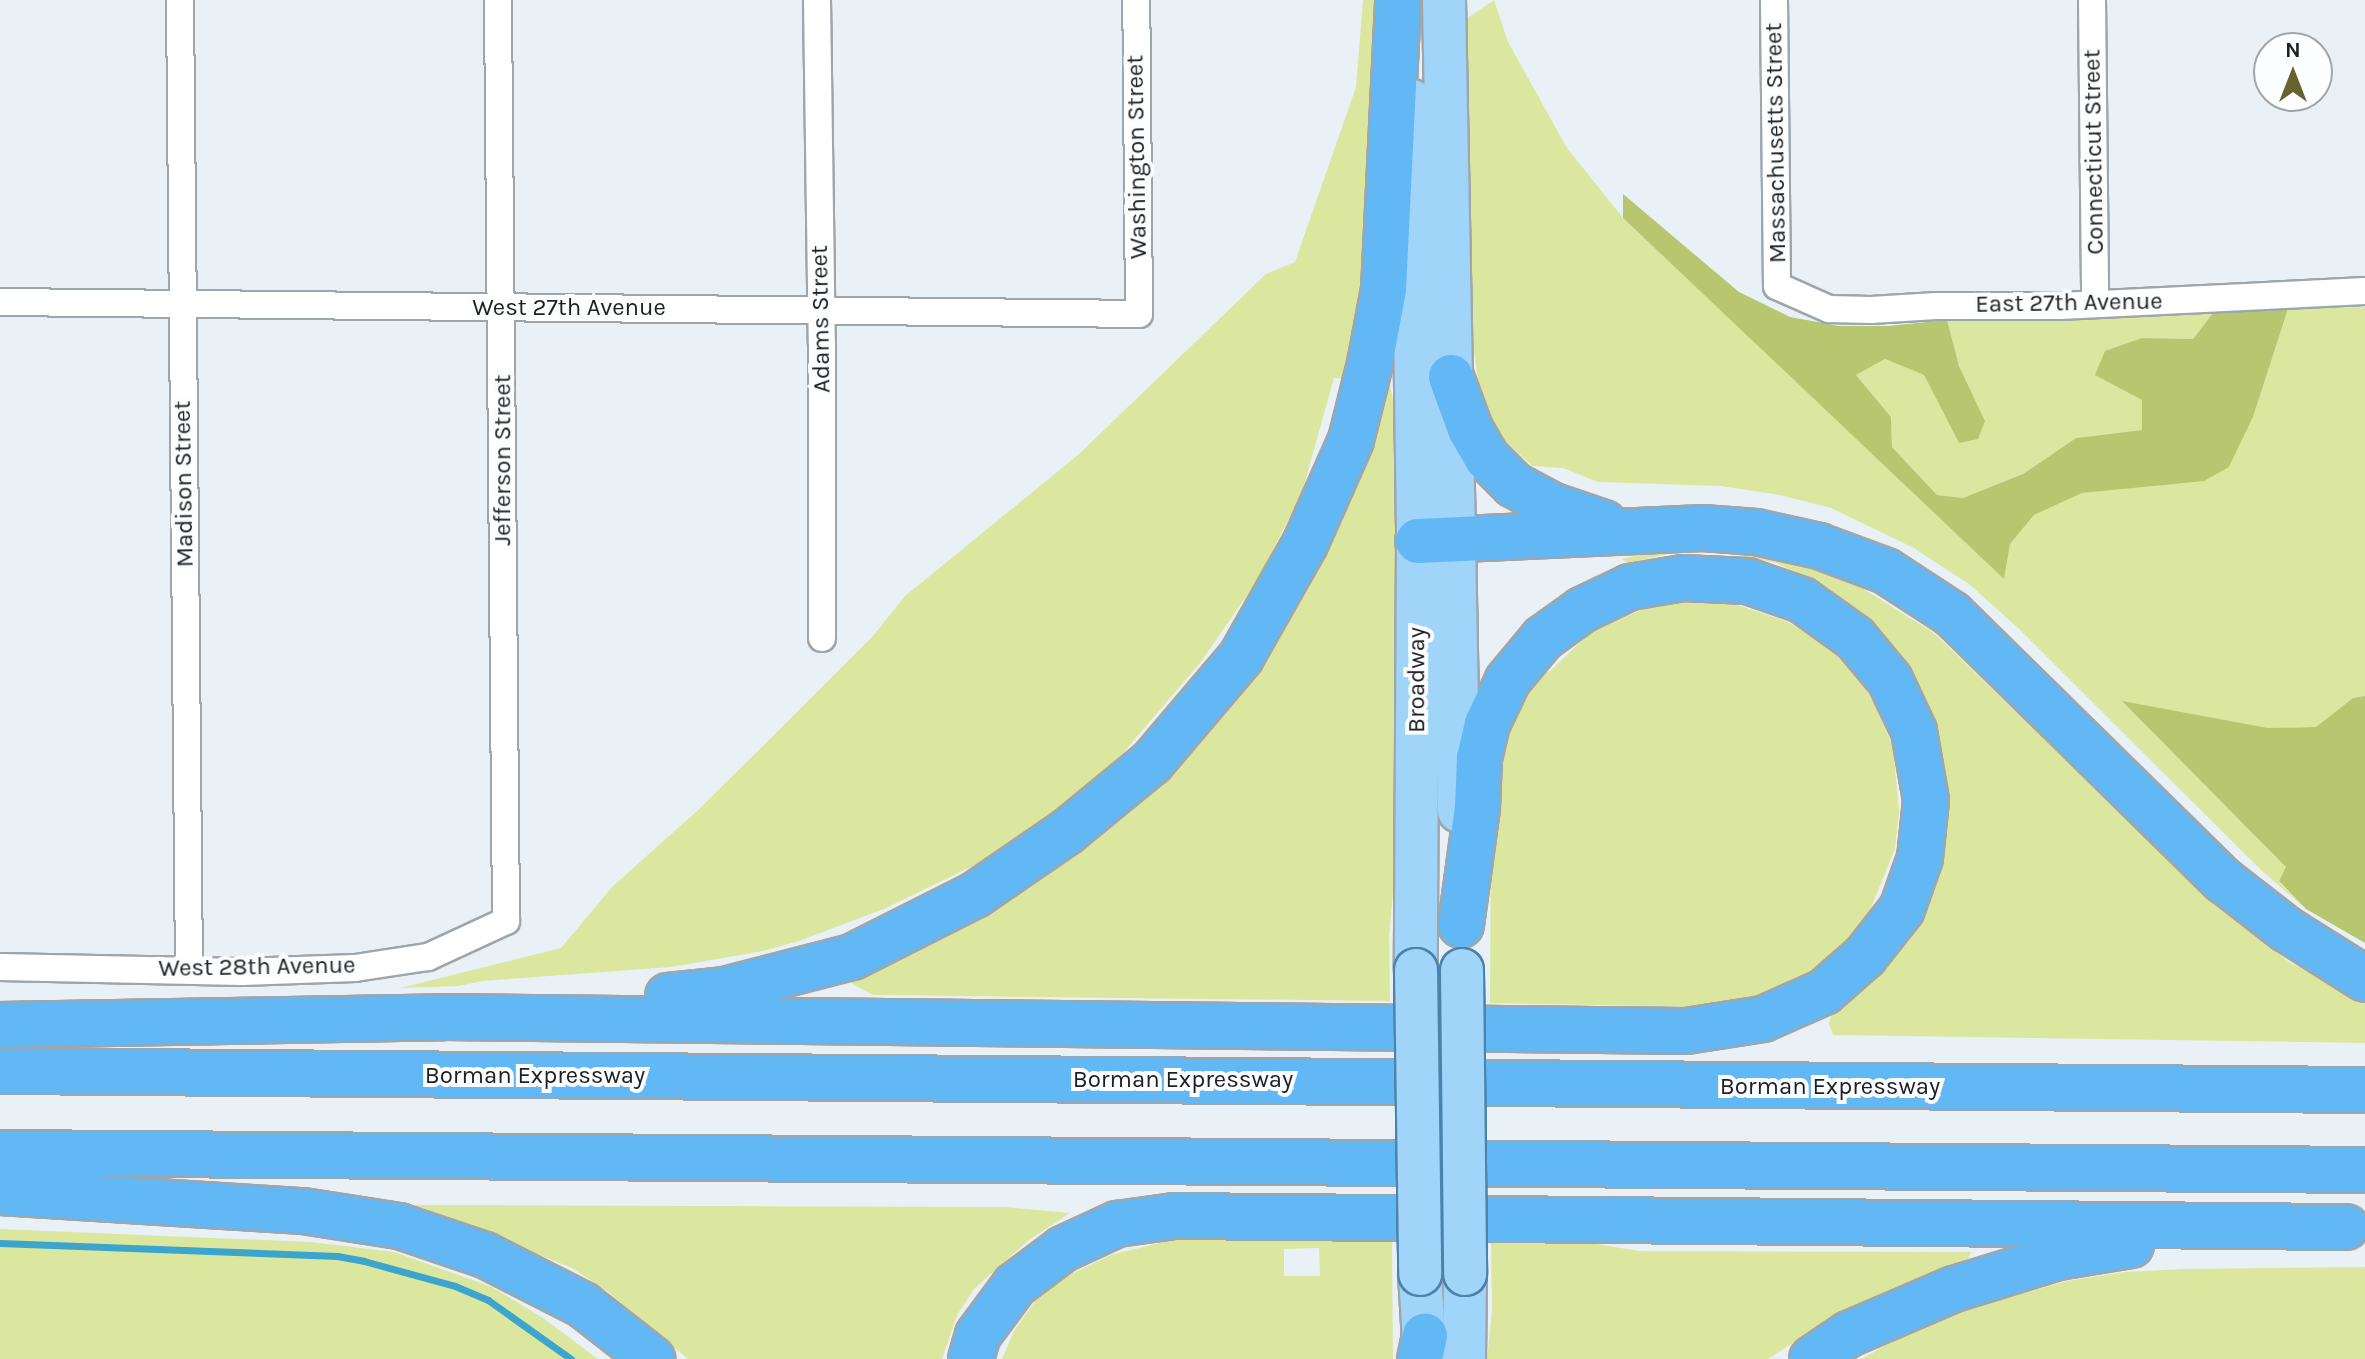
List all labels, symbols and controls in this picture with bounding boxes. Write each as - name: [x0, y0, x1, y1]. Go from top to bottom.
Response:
- street label: Massachusetts Street: [1760, 22, 1792, 264]
- north arrow: [2253, 32, 2333, 112]
- text: N: [2285, 37, 2301, 63]
- street label: Connecticut Street: [2078, 49, 2110, 255]
- street label: Washington Street: [1121, 55, 1153, 259]
- street label: Adams Street: [805, 245, 837, 393]
- street label: East 27th Avenue: [1975, 287, 2163, 319]
- street label: West 27th Avenue: [472, 294, 666, 322]
- street label: Jefferson Street: [489, 374, 517, 546]
- street label: Madison Street: [168, 400, 200, 568]
- street label: Broadway: [1403, 627, 1431, 733]
- street label: West 28th Avenue: [158, 951, 356, 983]
- street label: Borman Expressway: [425, 1062, 645, 1090]
- street label: Borman Expressway: [1073, 1066, 1293, 1094]
- street label: Borman Expressway: [1720, 1073, 1940, 1101]

